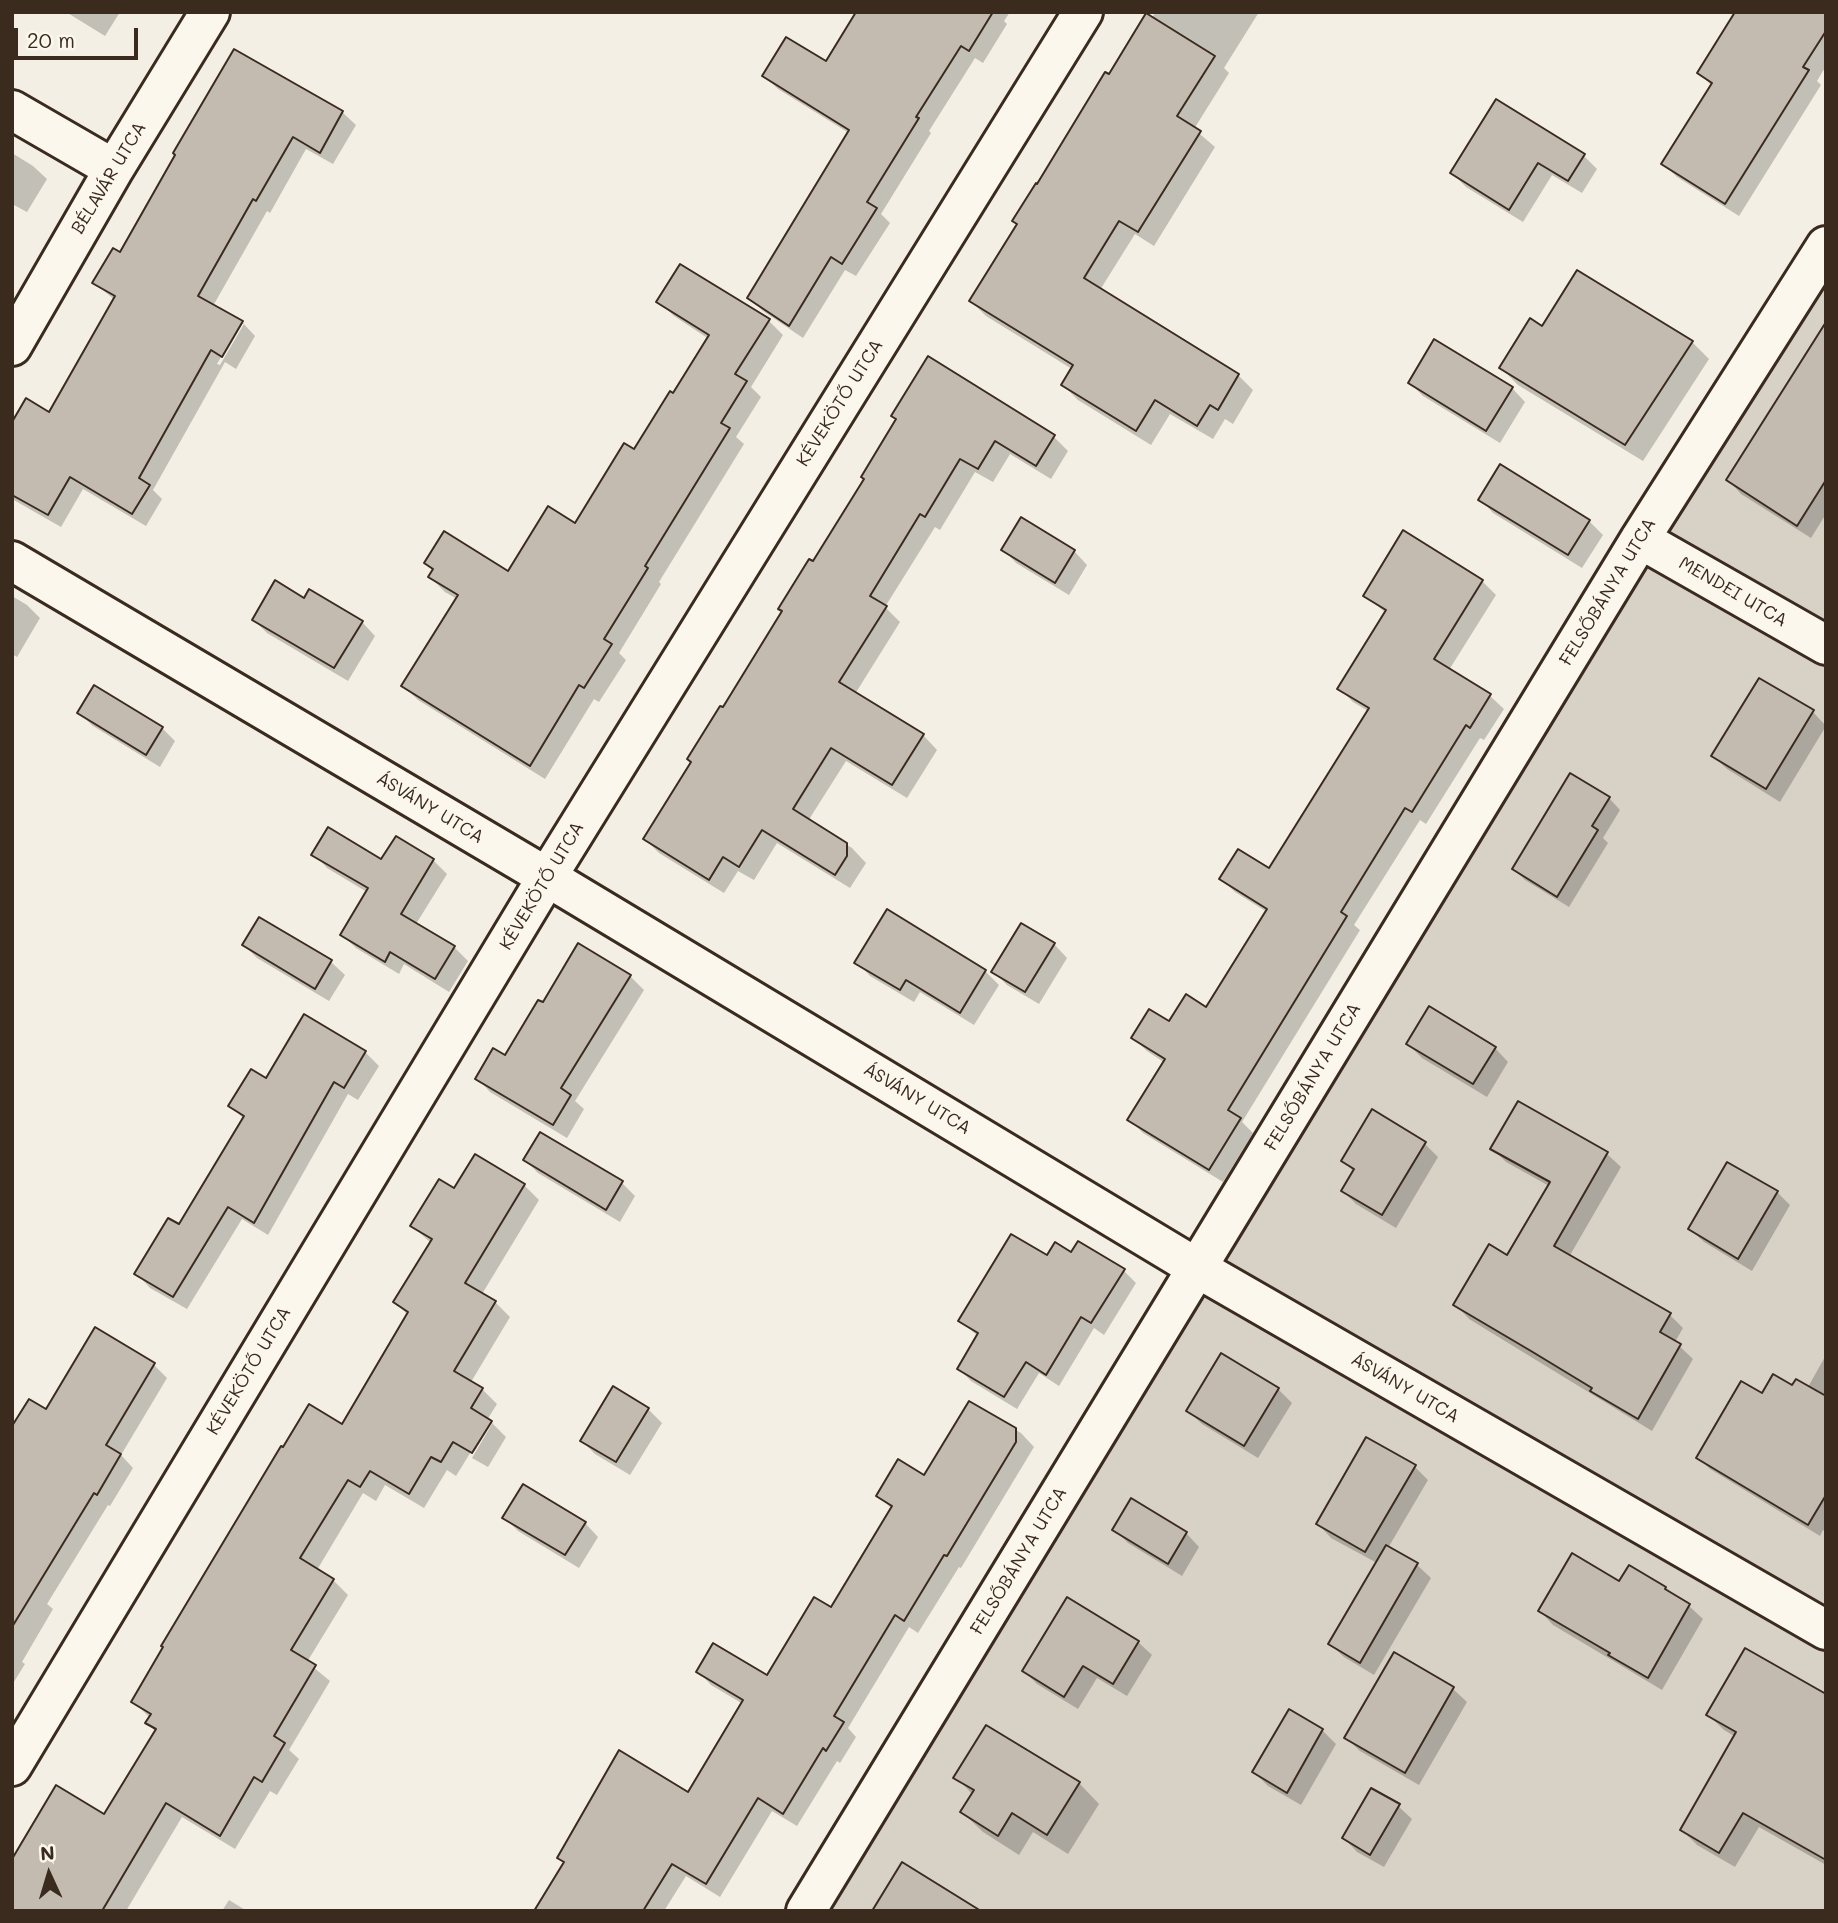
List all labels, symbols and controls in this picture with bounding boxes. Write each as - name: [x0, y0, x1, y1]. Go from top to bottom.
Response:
- scale bar: [18, 14, 142, 58]
- text: 20 m: [27, 26, 75, 53]
- street label: BÉLAVÁR UTCA: [67, 118, 151, 238]
- street label: KÉVEKÖTŐ UTCA: [792, 336, 888, 470]
- street label: FELSŐBÁNYA UTCA: [1555, 514, 1661, 670]
- street label: MENDEI UTCA: [1675, 552, 1791, 632]
- street label: ÁSVÁNY UTCA: [372, 767, 488, 849]
- street label: KÉVEKÖTŐ UTCA: [495, 818, 589, 954]
- street label: FELSŐBÁNYA UTCA: [1260, 999, 1366, 1155]
- street label: ÁSVÁNY UTCA: [859, 1058, 975, 1140]
- street label: KÉVEKÖTŐ UTCA: [202, 1303, 296, 1439]
- street label: ÁSVÁNY UTCA: [1347, 1348, 1463, 1428]
- street label: FELSŐBÁNYA UTCA: [966, 1483, 1072, 1639]
- north arrow: [14, 1839, 84, 1909]
- text: N: [39, 1840, 56, 1866]

